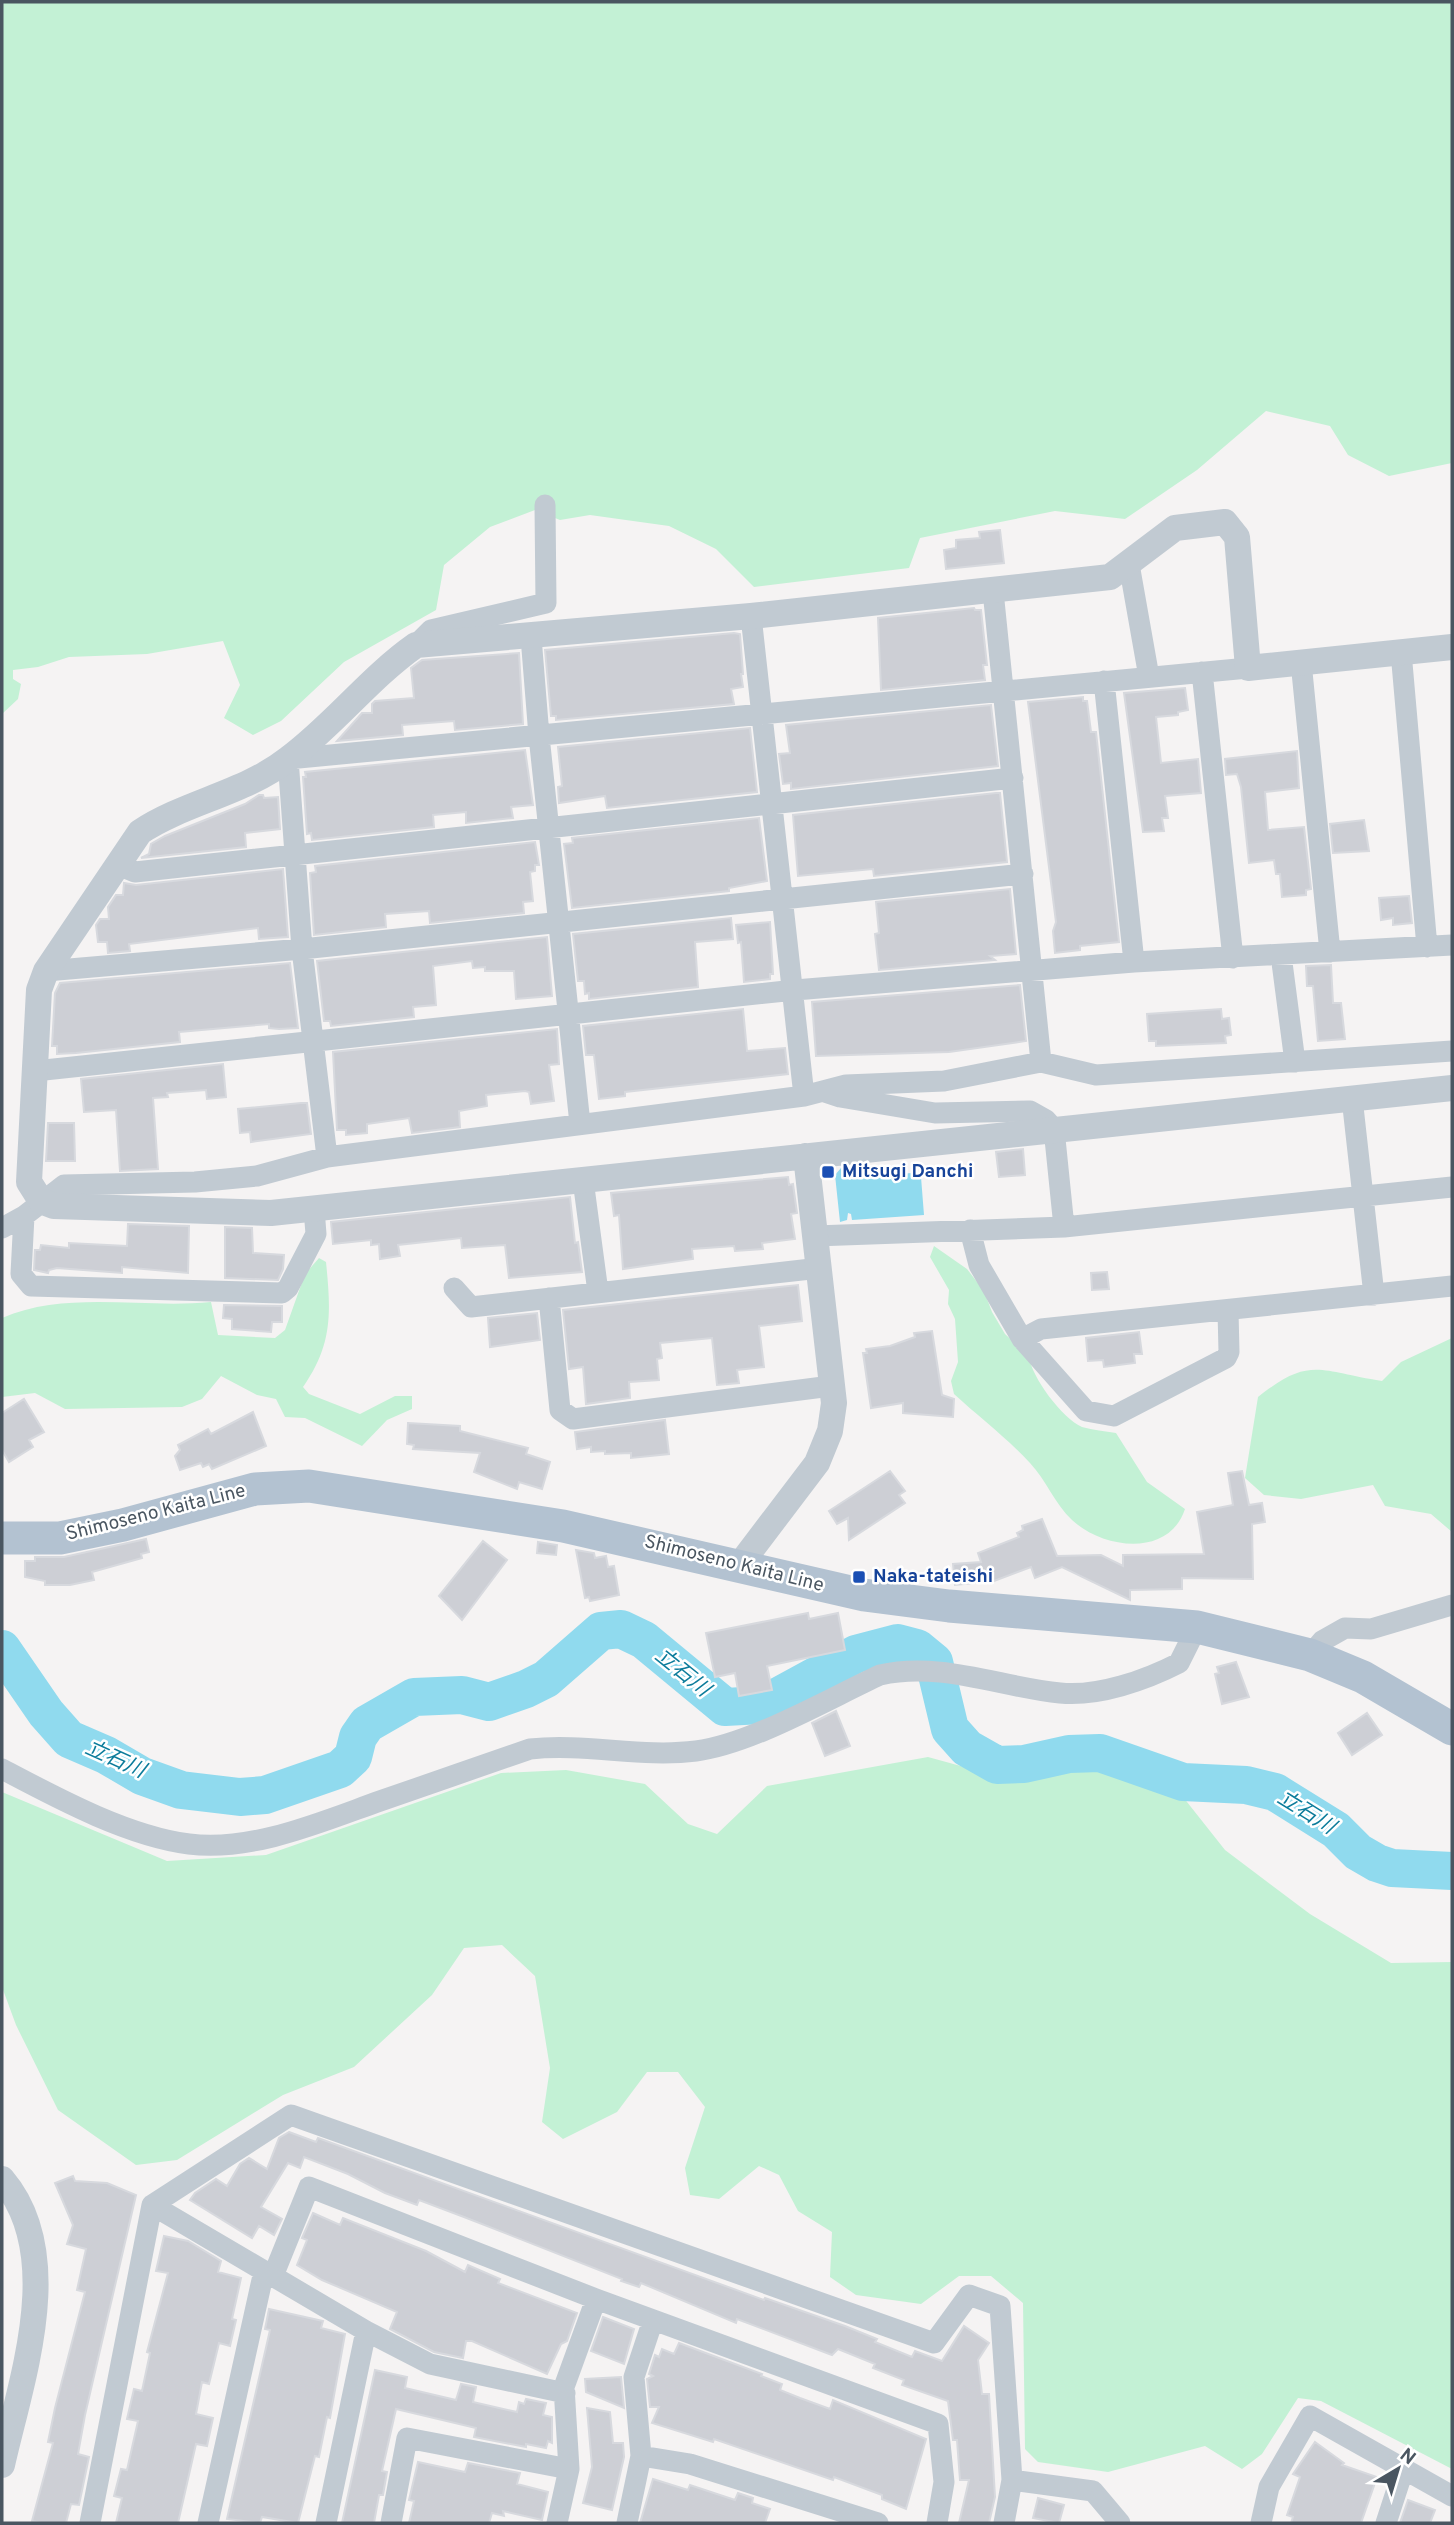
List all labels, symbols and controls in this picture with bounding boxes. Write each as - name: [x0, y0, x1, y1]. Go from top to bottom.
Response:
- place label: Mitsugi Danchi: [842, 1160, 973, 1184]
- marker: Mitsugi Danchi: [820, 1164, 836, 1180]
- street label: Shimoseno Kaita Line: [64, 1479, 248, 1547]
- street label: Shimoseno Kaita Line: [642, 1530, 826, 1598]
- place label: Naka-tateishi: [873, 1565, 993, 1589]
- marker: Naka-tateishi: [851, 1569, 867, 1585]
- water label: 立石川: [649, 1643, 717, 1705]
- water label: 立石川: [81, 1735, 151, 1786]
- water label: 立石川: [1272, 1785, 1342, 1842]
- north arrow: [1363, 2434, 1433, 2504]
- text: N: [1394, 2444, 1420, 2471]

